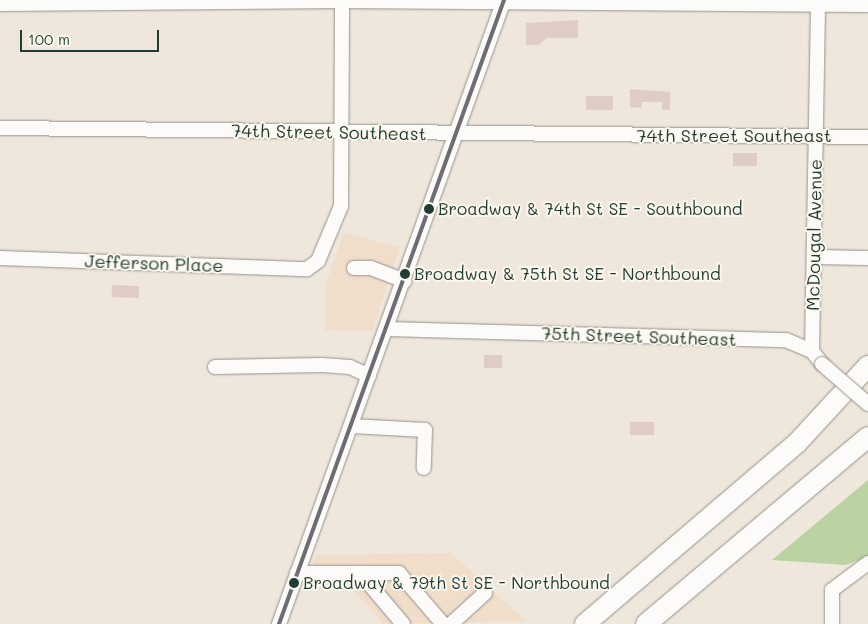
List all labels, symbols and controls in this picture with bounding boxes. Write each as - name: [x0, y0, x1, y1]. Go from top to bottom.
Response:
- scale bar: [22, 20, 161, 52]
- text: 100 m: [28, 29, 70, 49]
- street label: 74th Street Southeast: [231, 119, 427, 145]
- street label: 74th Street Southeast: [636, 124, 832, 146]
- street label: McDougal Avenue: [802, 159, 826, 311]
- place label: Broadway & 74th St SE - Southbound: [438, 199, 743, 219]
- marker: Broadway & 74th St SE - Southbound: [424, 204, 434, 214]
- street label: Jefferson Place: [84, 250, 224, 276]
- place label: Broadway & 75th St SE - Northbound: [414, 264, 721, 284]
- marker: Broadway & 75th St SE - Northbound: [400, 269, 410, 279]
- street label: 75th Street Southeast: [541, 322, 737, 350]
- place label: Broadway & 79th St SE - Northbound: [303, 573, 610, 593]
- marker: Broadway & 79th St SE - Northbound: [289, 578, 299, 588]

